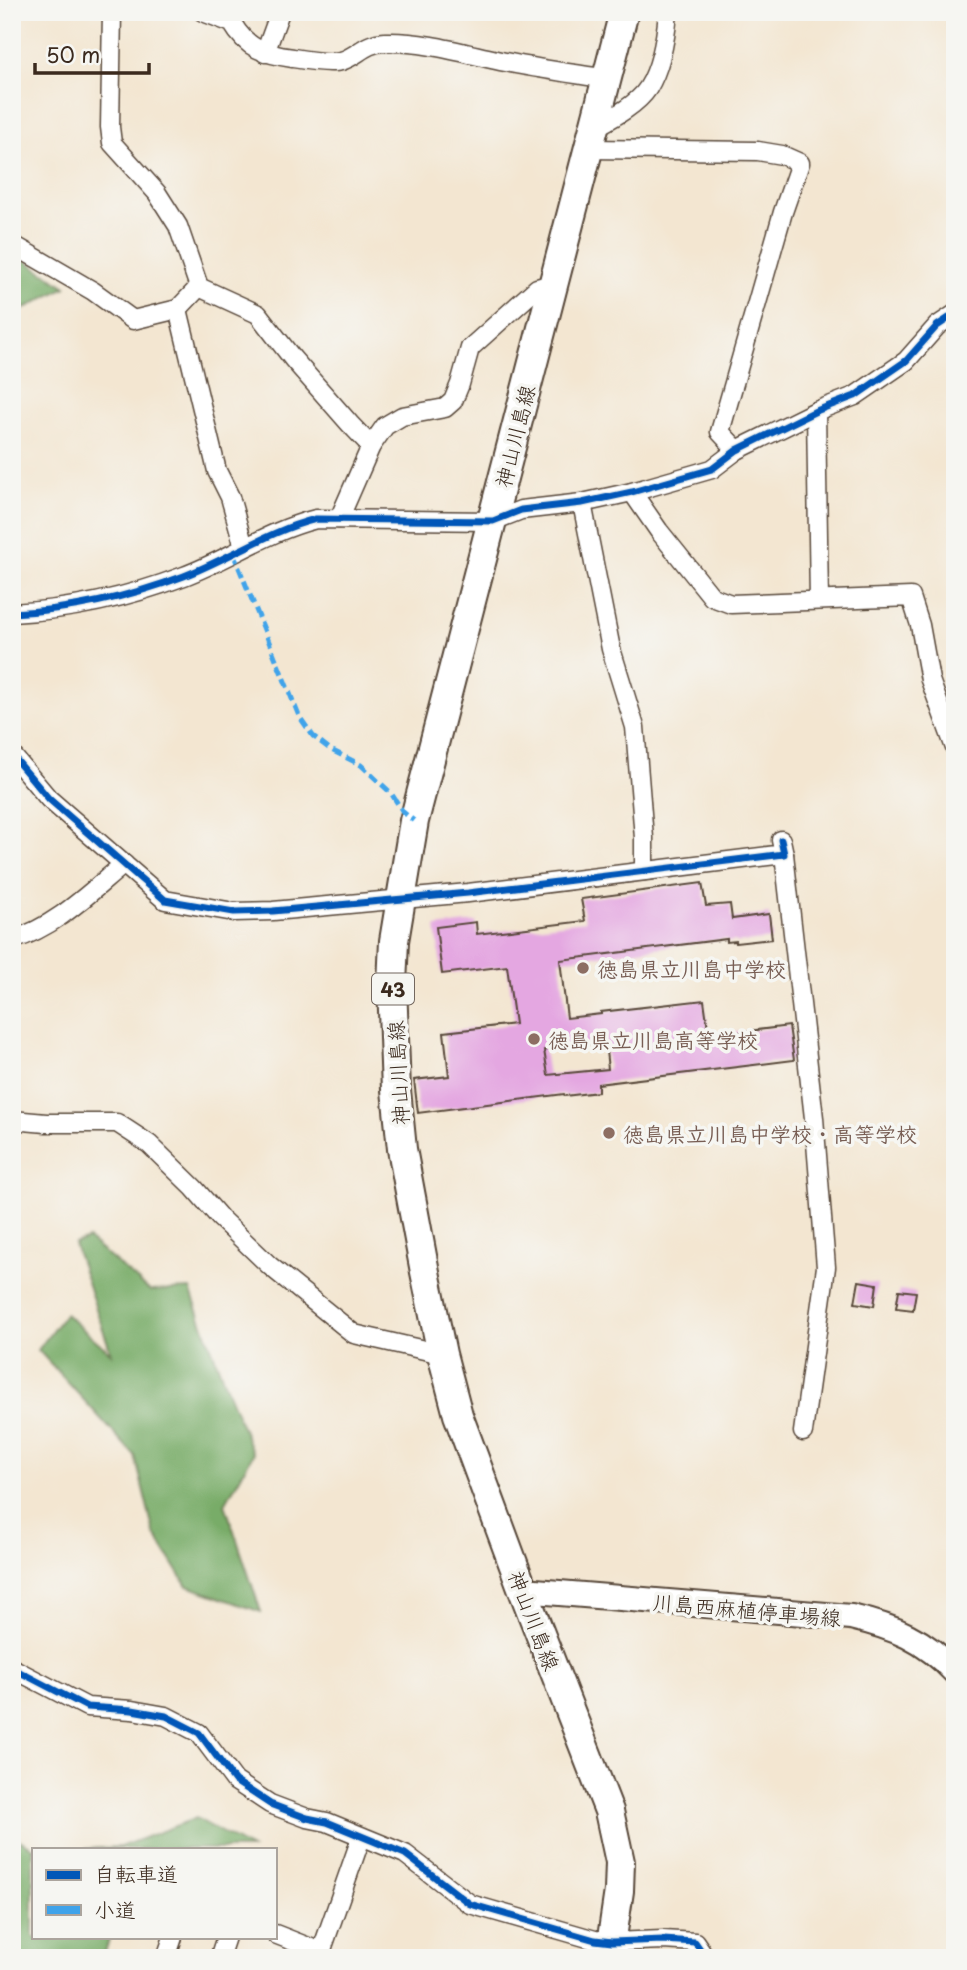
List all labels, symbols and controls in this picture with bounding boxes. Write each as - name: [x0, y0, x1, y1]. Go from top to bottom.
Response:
- scale bar: [35, 32, 149, 76]
- text: 50 m: [46, 38, 100, 70]
- street label: 神山川島線: [486, 381, 542, 491]
- place label: 徳島県立川島中学校: [597, 952, 786, 984]
- marker: 徳島県立川島中学校: [575, 960, 591, 976]
- road number: 43: [372, 973, 414, 1004]
- street label: 神山川島線: [378, 1020, 416, 1126]
- place label: 徳島県立川島高等学校: [548, 1023, 758, 1055]
- marker: 徳島県立川島高等学校: [526, 1031, 542, 1047]
- place label: 徳島県立川島中学校・高等学校: [623, 1117, 917, 1149]
- marker: 徳島県立川島中学校・高等学校: [601, 1125, 617, 1141]
- street label: 神山川島線: [501, 1565, 569, 1675]
- street label: 川島西麻植停車場線: [651, 1585, 843, 1633]
- legend: [32, 1848, 276, 1938]
- text: 自転車道: [94, 1857, 178, 1889]
- text: 小道: [94, 1893, 136, 1925]

